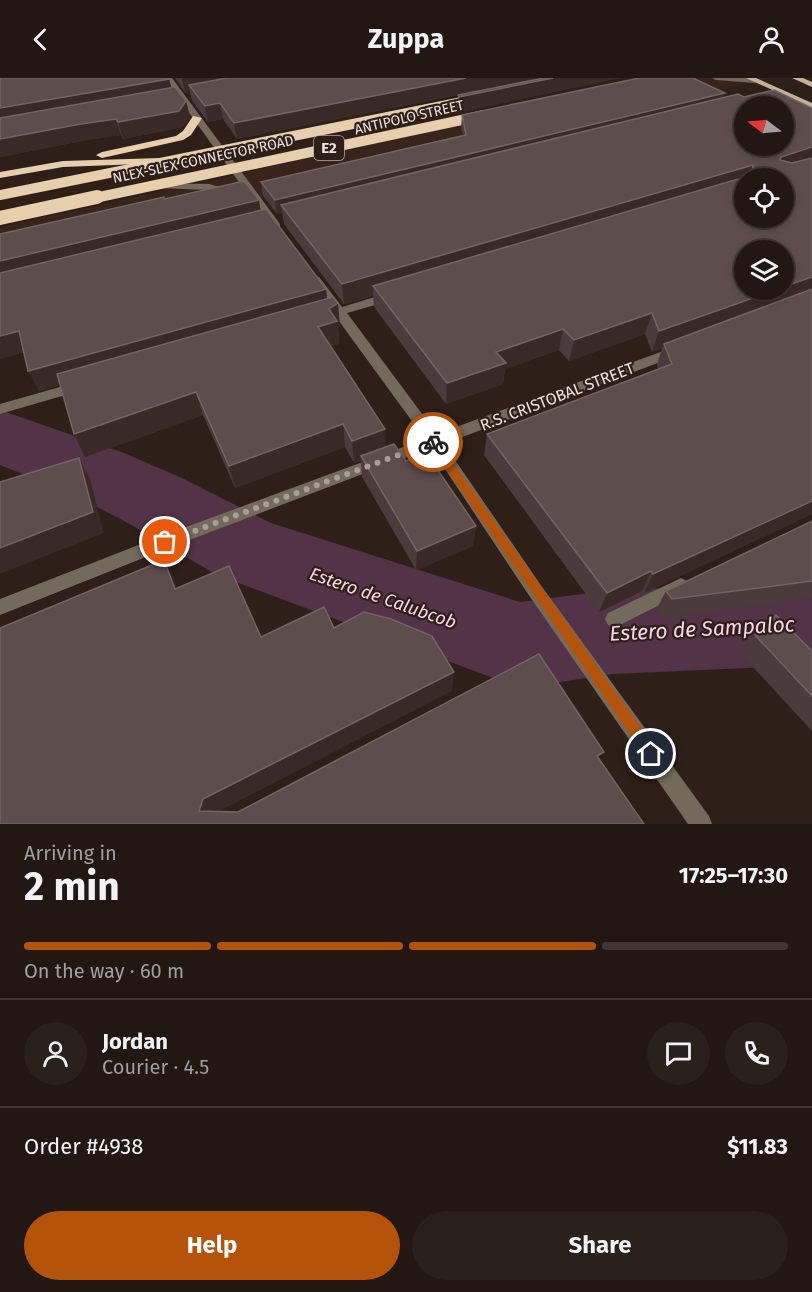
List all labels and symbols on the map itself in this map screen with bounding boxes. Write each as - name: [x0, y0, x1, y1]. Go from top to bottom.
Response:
- street label: ANTIPOLO STREET: [353, 96, 466, 138]
- north arrow: [734, 96, 794, 156]
- street label: NLEX-SLEX CONNECTOR ROAD: [111, 132, 295, 187]
- road number: E2: [314, 136, 344, 160]
- street label: R.S. CRISTOBAL STREET: [477, 358, 638, 435]
- courier: [403, 412, 463, 472]
- pin: [139, 516, 190, 567]
- water label: Estero de Calubcob: [307, 563, 459, 633]
- water label: Estero de Sampaloc: [609, 611, 795, 647]
- pin: [625, 728, 676, 779]

